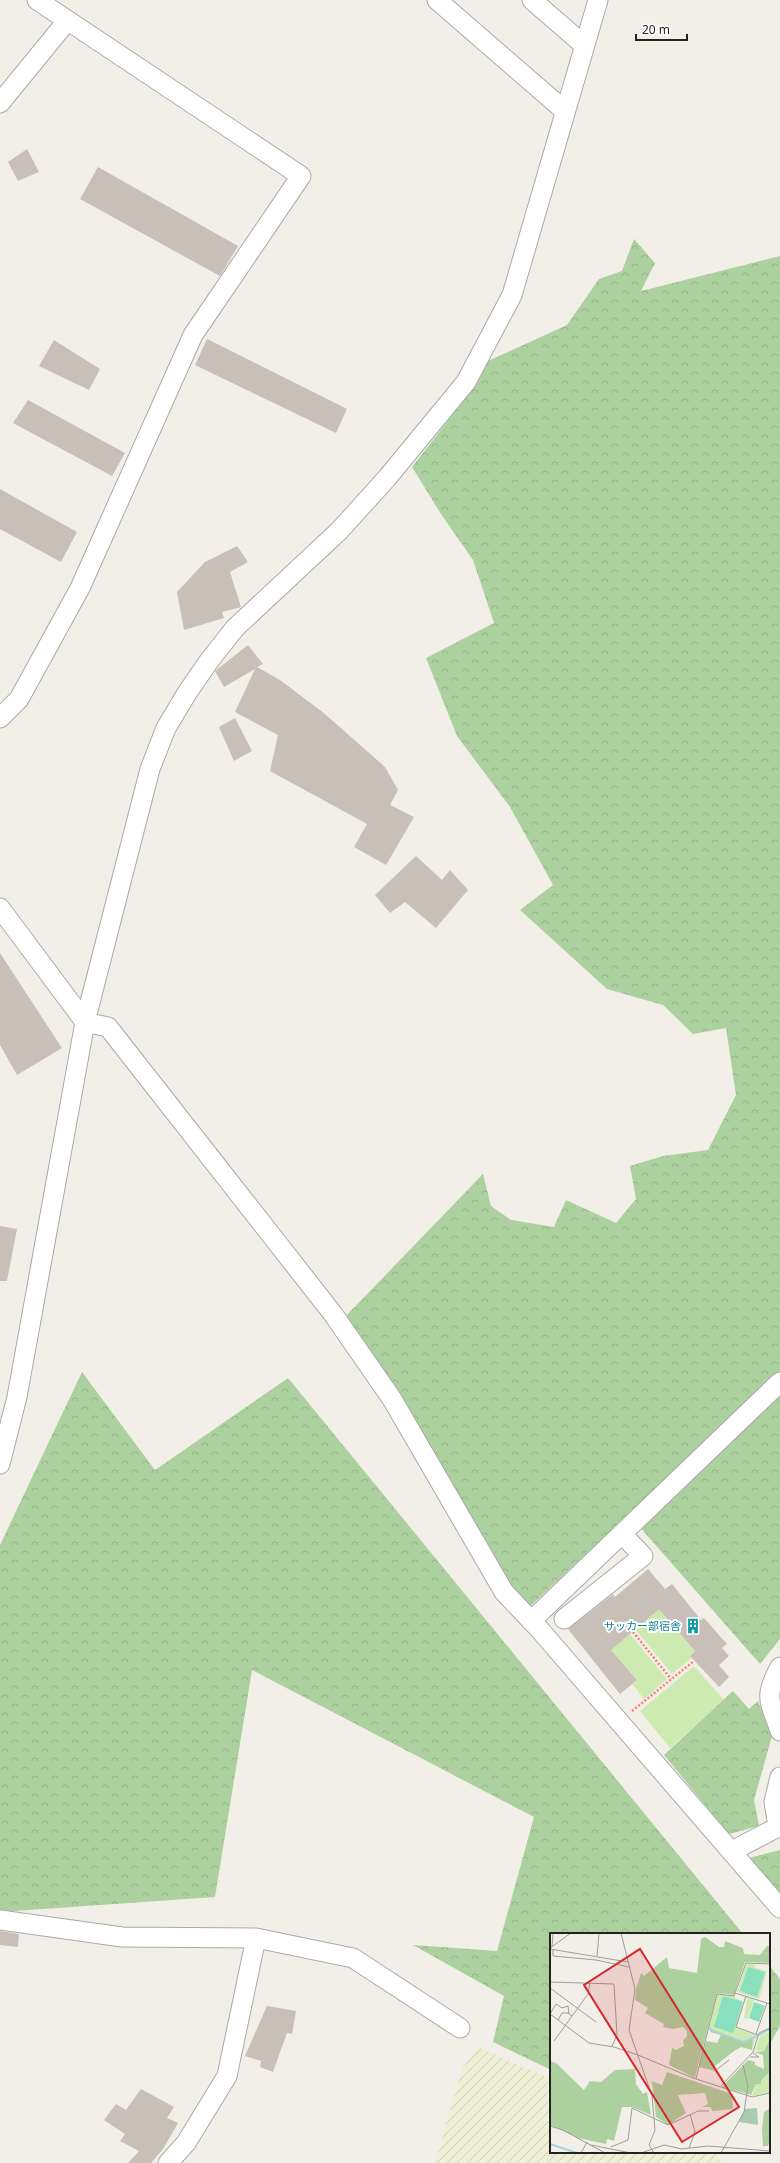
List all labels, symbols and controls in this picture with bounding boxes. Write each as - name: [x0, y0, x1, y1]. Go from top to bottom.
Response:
- scale bar: [636, 16, 687, 42]
- text: 20 m: [642, 21, 670, 38]
- building icon: サッカー部宿舎: [684, 1617, 702, 1635]
- place label: サッカー部宿舎: [604, 1618, 681, 1633]
- inset map: [550, 1933, 770, 2153]

